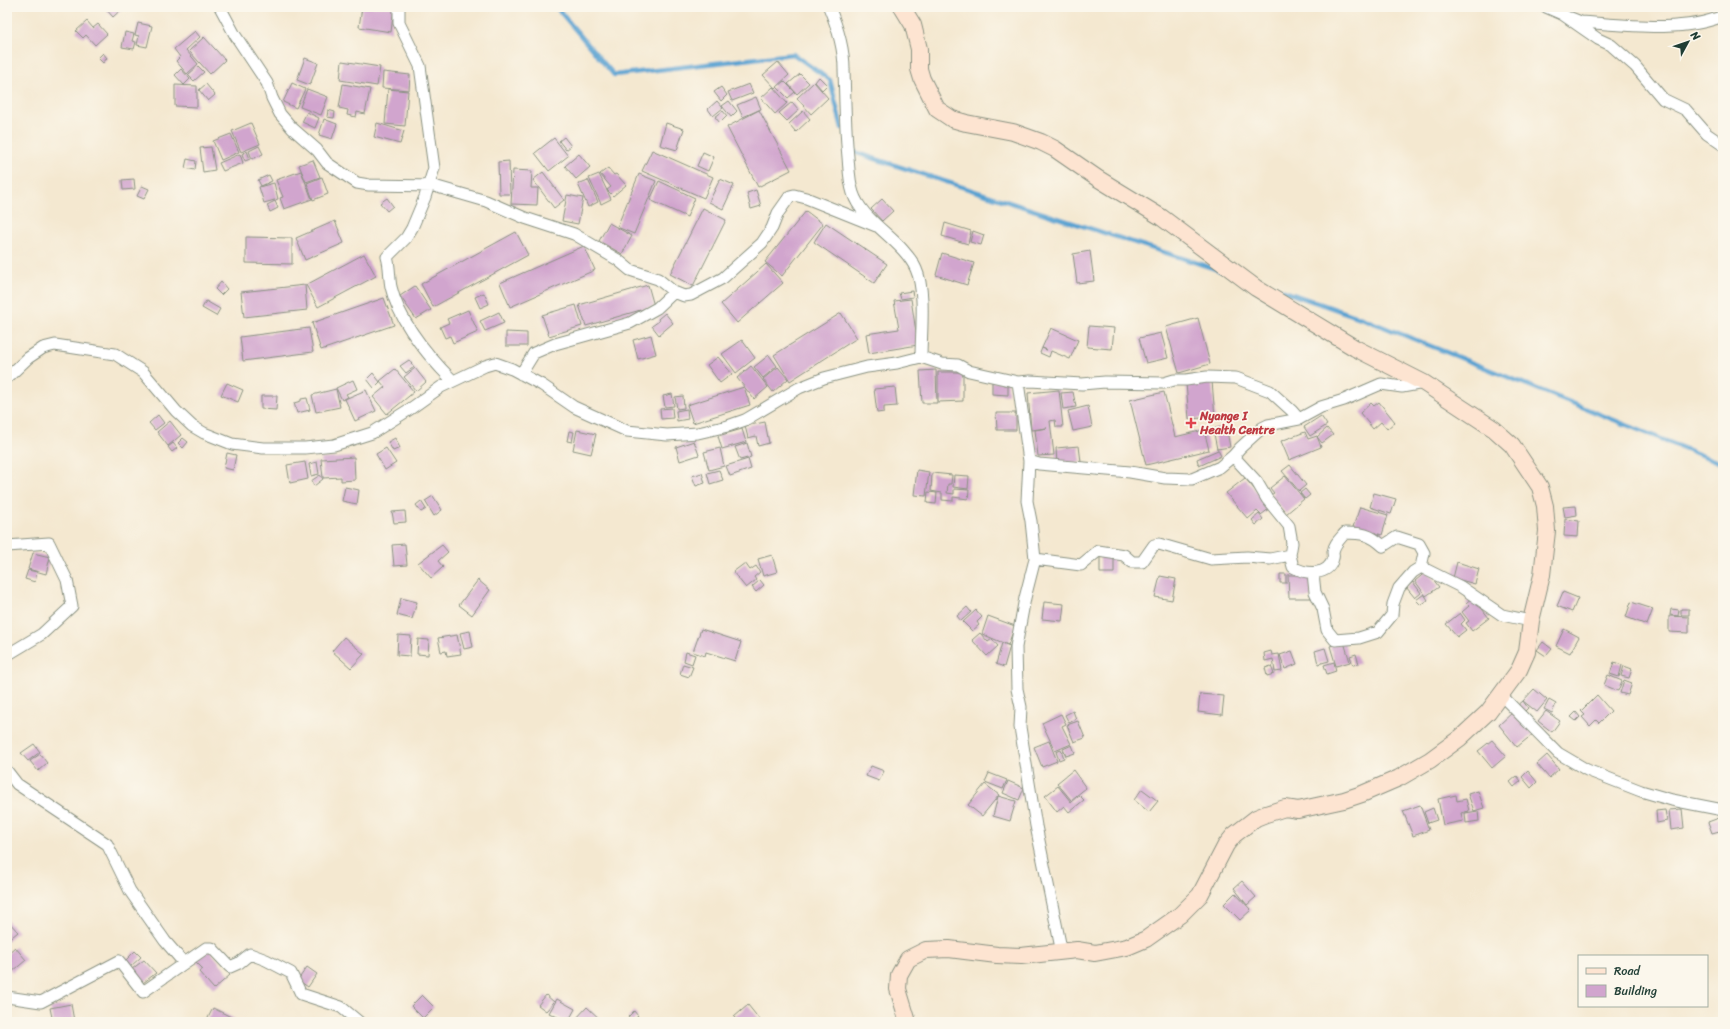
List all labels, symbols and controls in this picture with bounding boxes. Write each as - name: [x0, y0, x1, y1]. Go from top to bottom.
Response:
- north arrow: [1668, 22, 1708, 62]
- text: N: [1685, 26, 1705, 45]
- place label: Nyange I Health Centre: [1199, 405, 1276, 441]
- marker: Nyange I Health Centre: [1185, 417, 1197, 429]
- legend: [1578, 955, 1708, 1007]
- text: Road: [1614, 960, 1641, 982]
- text: Building: [1614, 980, 1657, 1002]

